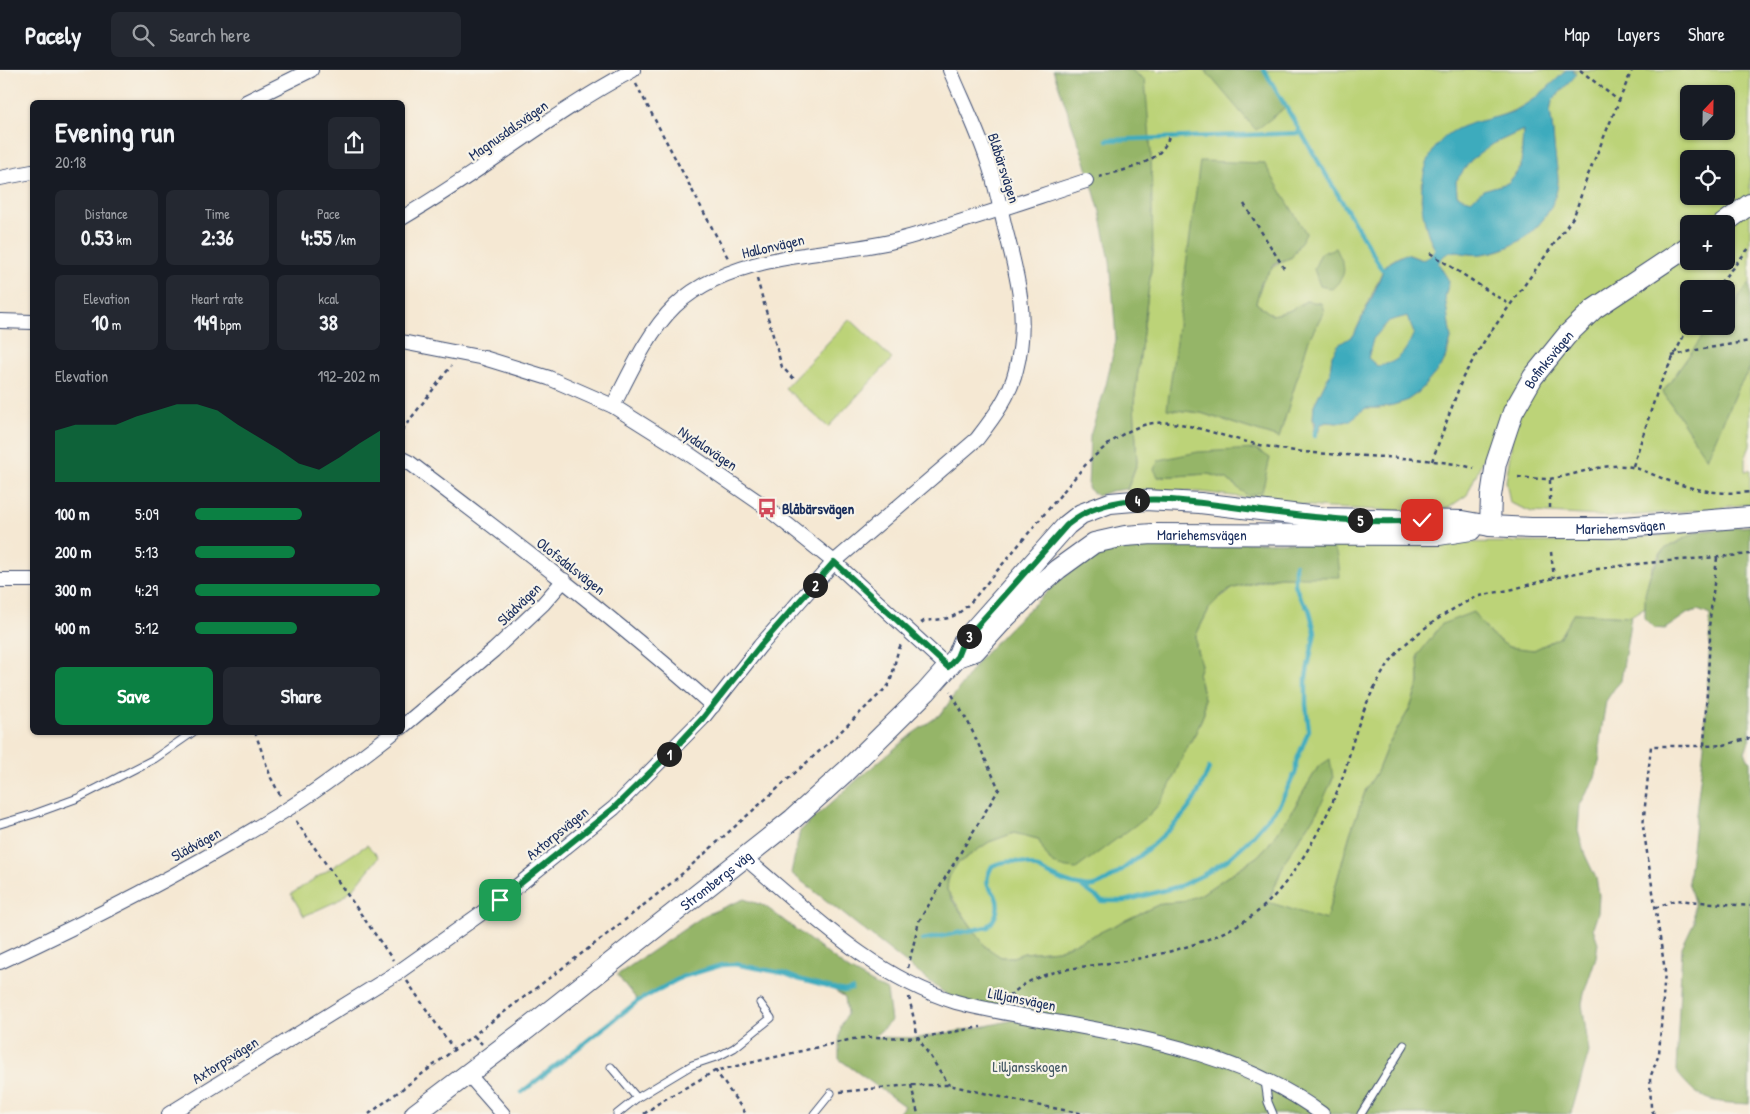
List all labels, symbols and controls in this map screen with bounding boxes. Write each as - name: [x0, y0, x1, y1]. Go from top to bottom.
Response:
- search box: [111, 12, 461, 57]
- text: Pacely: [25, 19, 81, 51]
- icon: search: [129, 21, 157, 49]
- text: Search here: [169, 22, 251, 48]
- text: Map: [1564, 22, 1590, 47]
- text: Layers: [1618, 22, 1660, 47]
- text: Share: [1688, 22, 1725, 47]
- north arrow: [1680, 85, 1735, 140]
- map controls: [1680, 85, 1735, 335]
- street label: Magnusdalsvägen: [464, 95, 552, 165]
- text: Evening run: [55, 113, 175, 151]
- button: share: [328, 117, 380, 169]
- street label: Blåbärsvägen: [983, 130, 1025, 206]
- button: locate: [1680, 150, 1735, 205]
- text: 20:18: [55, 151, 86, 173]
- text: Distance: [85, 204, 128, 223]
- text: Time: [205, 204, 230, 223]
- text: Pace: [317, 204, 340, 223]
- button: +: [1680, 215, 1735, 270]
- text: 0.53: [81, 223, 113, 252]
- text: 2:36: [201, 223, 234, 252]
- text: 4:55: [301, 223, 332, 252]
- street label: Hallonvägen: [740, 229, 807, 263]
- text: km: [113, 230, 132, 249]
- text: /km: [332, 230, 356, 249]
- button: −: [1680, 280, 1735, 335]
- text: Elevation: [83, 289, 130, 308]
- text: Heart rate: [191, 289, 244, 308]
- text: kcal: [318, 289, 339, 308]
- text: 10: [92, 308, 109, 337]
- text: 149: [194, 308, 217, 337]
- text: 38: [319, 308, 338, 337]
- text: m: [109, 315, 121, 334]
- text: bpm: [217, 315, 241, 334]
- street label: Bofinksvägen: [1518, 324, 1578, 392]
- text: Elevation: [55, 365, 108, 387]
- text: 192–202 m: [317, 365, 380, 387]
- street label: Nydalavägen: [674, 420, 742, 476]
- pin: 4: [1124, 488, 1150, 512]
- text: 4: [1135, 491, 1140, 510]
- bus stop icon: Blåbärsvägen: [756, 497, 778, 519]
- place label: Blåbärsvägen: [782, 498, 855, 520]
- pin: [1401, 499, 1443, 541]
- text: 100 m: [55, 503, 90, 525]
- text: 5:09: [135, 503, 159, 525]
- icon: check: [1408, 506, 1436, 534]
- pin: 5: [1348, 508, 1372, 532]
- text: 5: [1358, 511, 1363, 530]
- street label: Mariehemsvägen: [1576, 513, 1666, 539]
- street label: Mariehemsvägen: [1157, 524, 1247, 545]
- street label: Olofsdalsvägen: [532, 532, 610, 600]
- text: 200 m: [55, 541, 91, 563]
- text: 5:13: [135, 541, 158, 563]
- pin: 2: [802, 572, 828, 598]
- text: 2: [812, 576, 819, 595]
- street label: Slädvägen: [492, 578, 546, 630]
- text: 300 m: [55, 579, 91, 601]
- text: 4:29: [135, 579, 158, 601]
- text: 400 m: [55, 617, 90, 639]
- text: 5:12: [135, 617, 159, 639]
- pin: 3: [956, 624, 982, 648]
- text: 3: [966, 627, 973, 646]
- button: Save: [55, 667, 213, 725]
- button: Share: [223, 667, 380, 725]
- pin: 1: [656, 742, 682, 766]
- text: 1: [667, 745, 672, 764]
- street label: Axtorpsvägen: [521, 801, 593, 865]
- street label: Slädvägen: [167, 822, 225, 866]
- street label: Strombergs väg: [675, 845, 756, 915]
- pin: [479, 879, 521, 921]
- icon: arrive: [486, 886, 514, 914]
- street label: Lilljansvägen: [986, 982, 1058, 1016]
- street label: Axtorpsvägen: [188, 1031, 262, 1089]
- park label: Lilljansskogen: [993, 1056, 1068, 1077]

